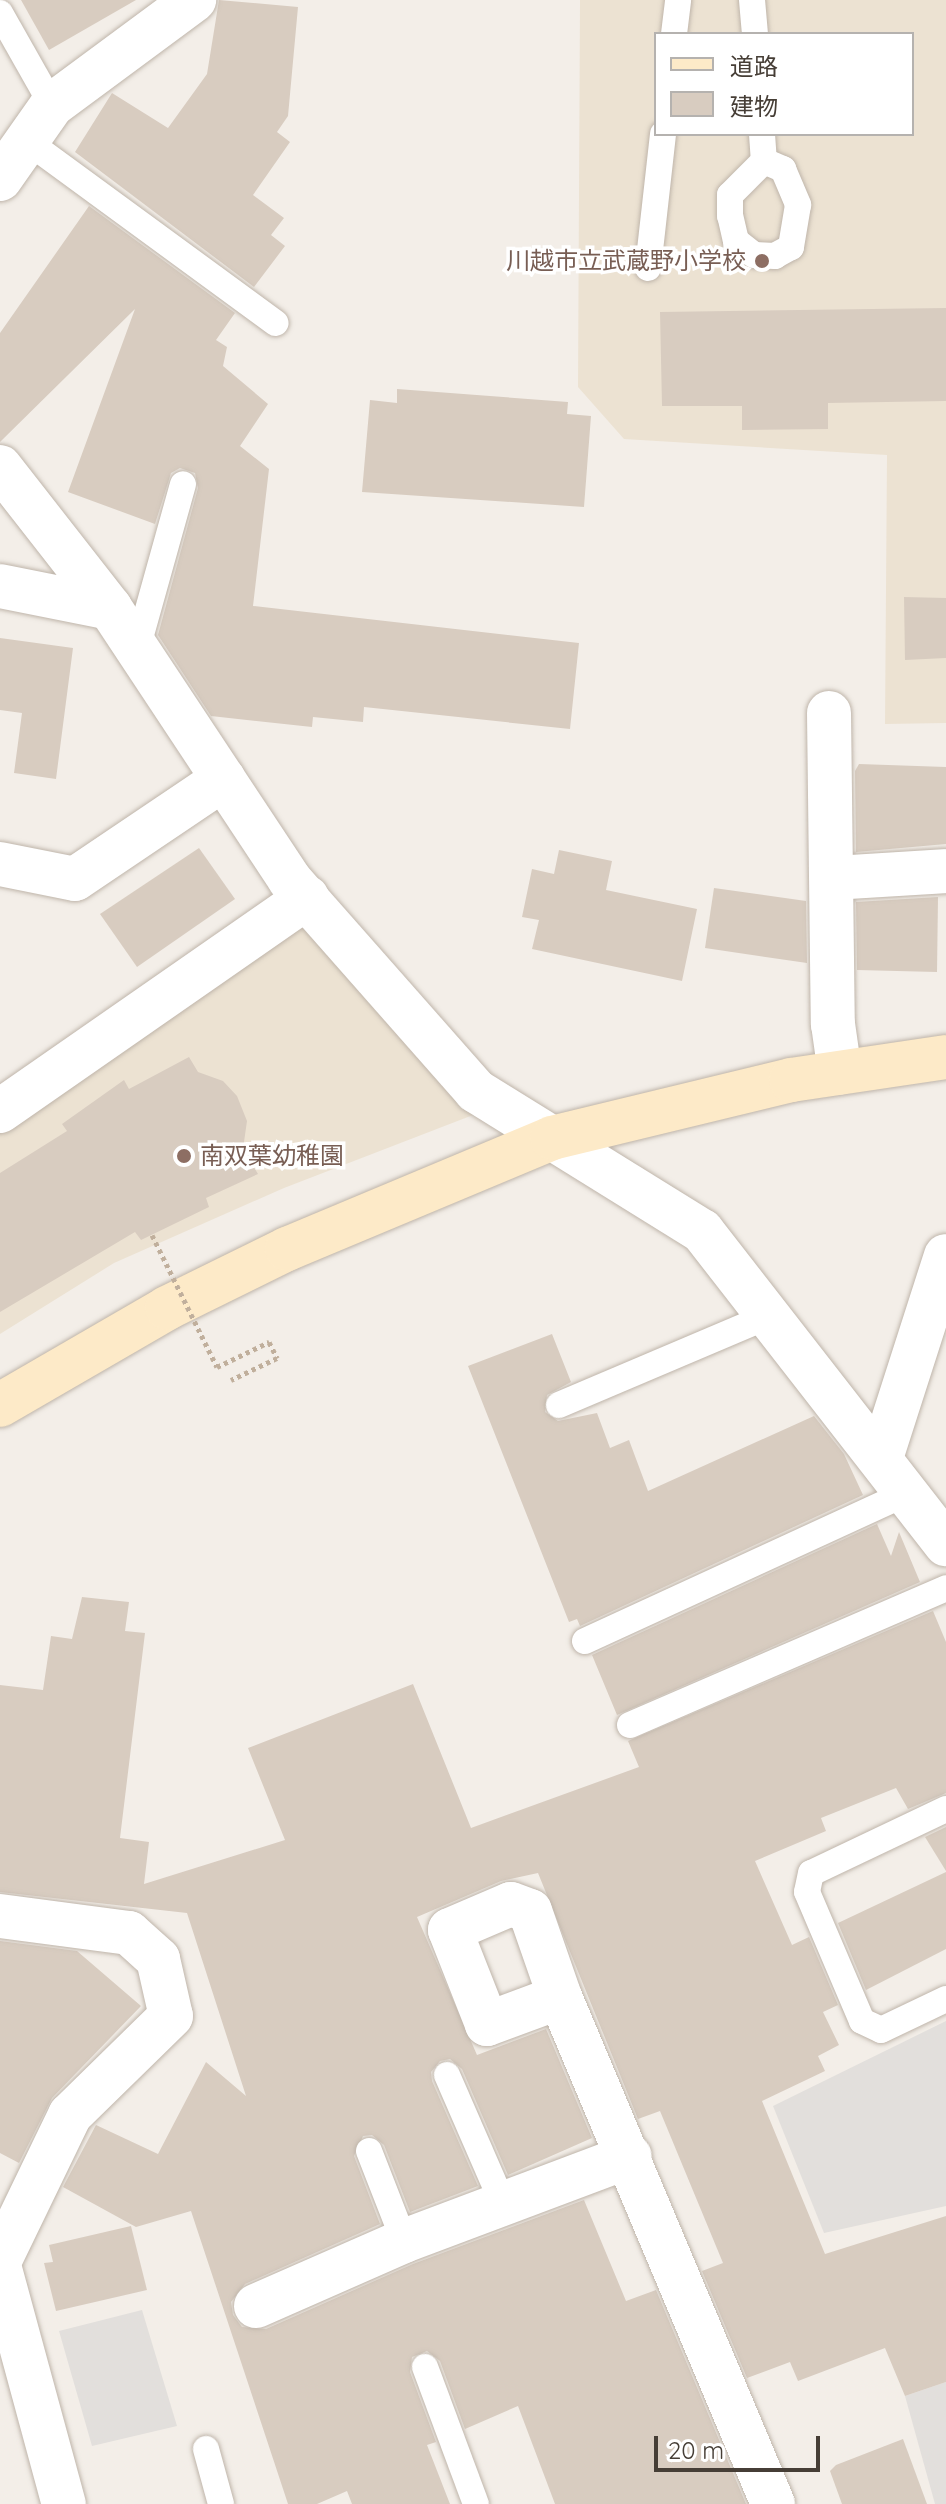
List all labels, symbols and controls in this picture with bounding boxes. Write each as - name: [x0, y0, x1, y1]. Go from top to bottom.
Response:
- legend: [654, 32, 914, 136]
- text: 道路: [730, 51, 778, 81]
- text: 建物: [730, 91, 778, 121]
- place label: 川越市立武蔵野小学校: [506, 247, 746, 275]
- marker: 川越市立武蔵野小学校: [753, 252, 771, 270]
- place label: 南双葉幼稚園: [200, 1142, 344, 1170]
- marker: 南双葉幼稚園: [175, 1147, 193, 1165]
- scale bar: [658, 2420, 824, 2470]
- text: 20 m: [668, 2435, 724, 2465]

